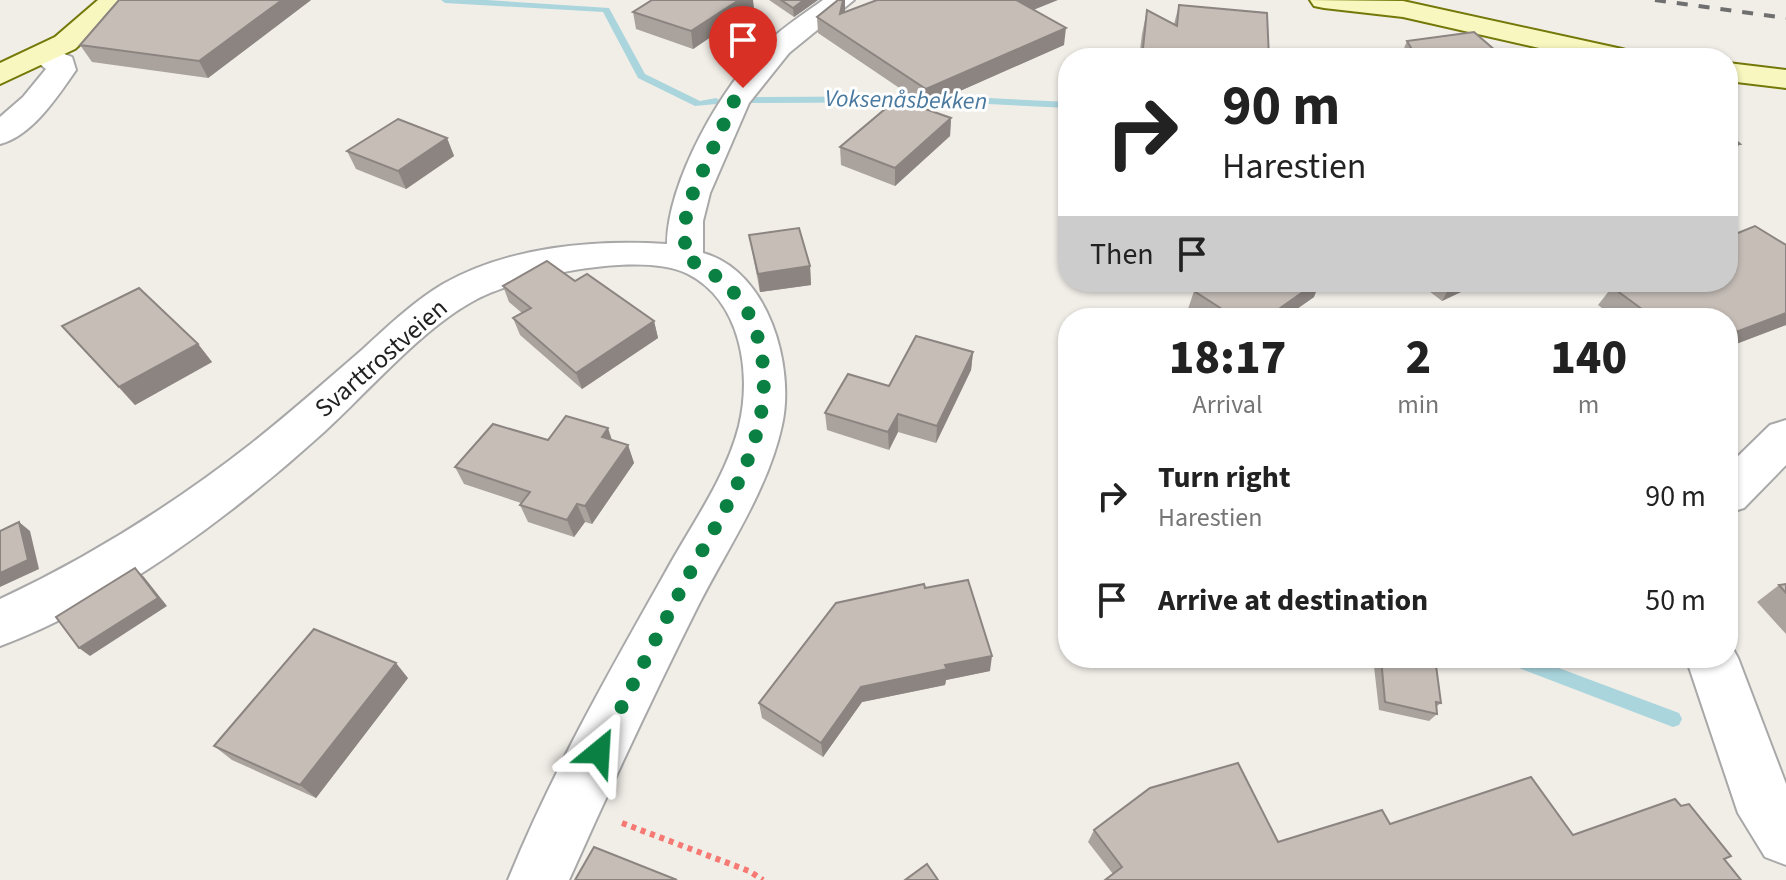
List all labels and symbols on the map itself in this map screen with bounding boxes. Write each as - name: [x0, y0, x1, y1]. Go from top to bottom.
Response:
- pin: [709, 6, 777, 88]
- water label: Voksenåsbekken: [825, 81, 987, 119]
- street label: Svarttrostveien: [307, 290, 455, 426]
- position arrow: [557, 710, 641, 794]

